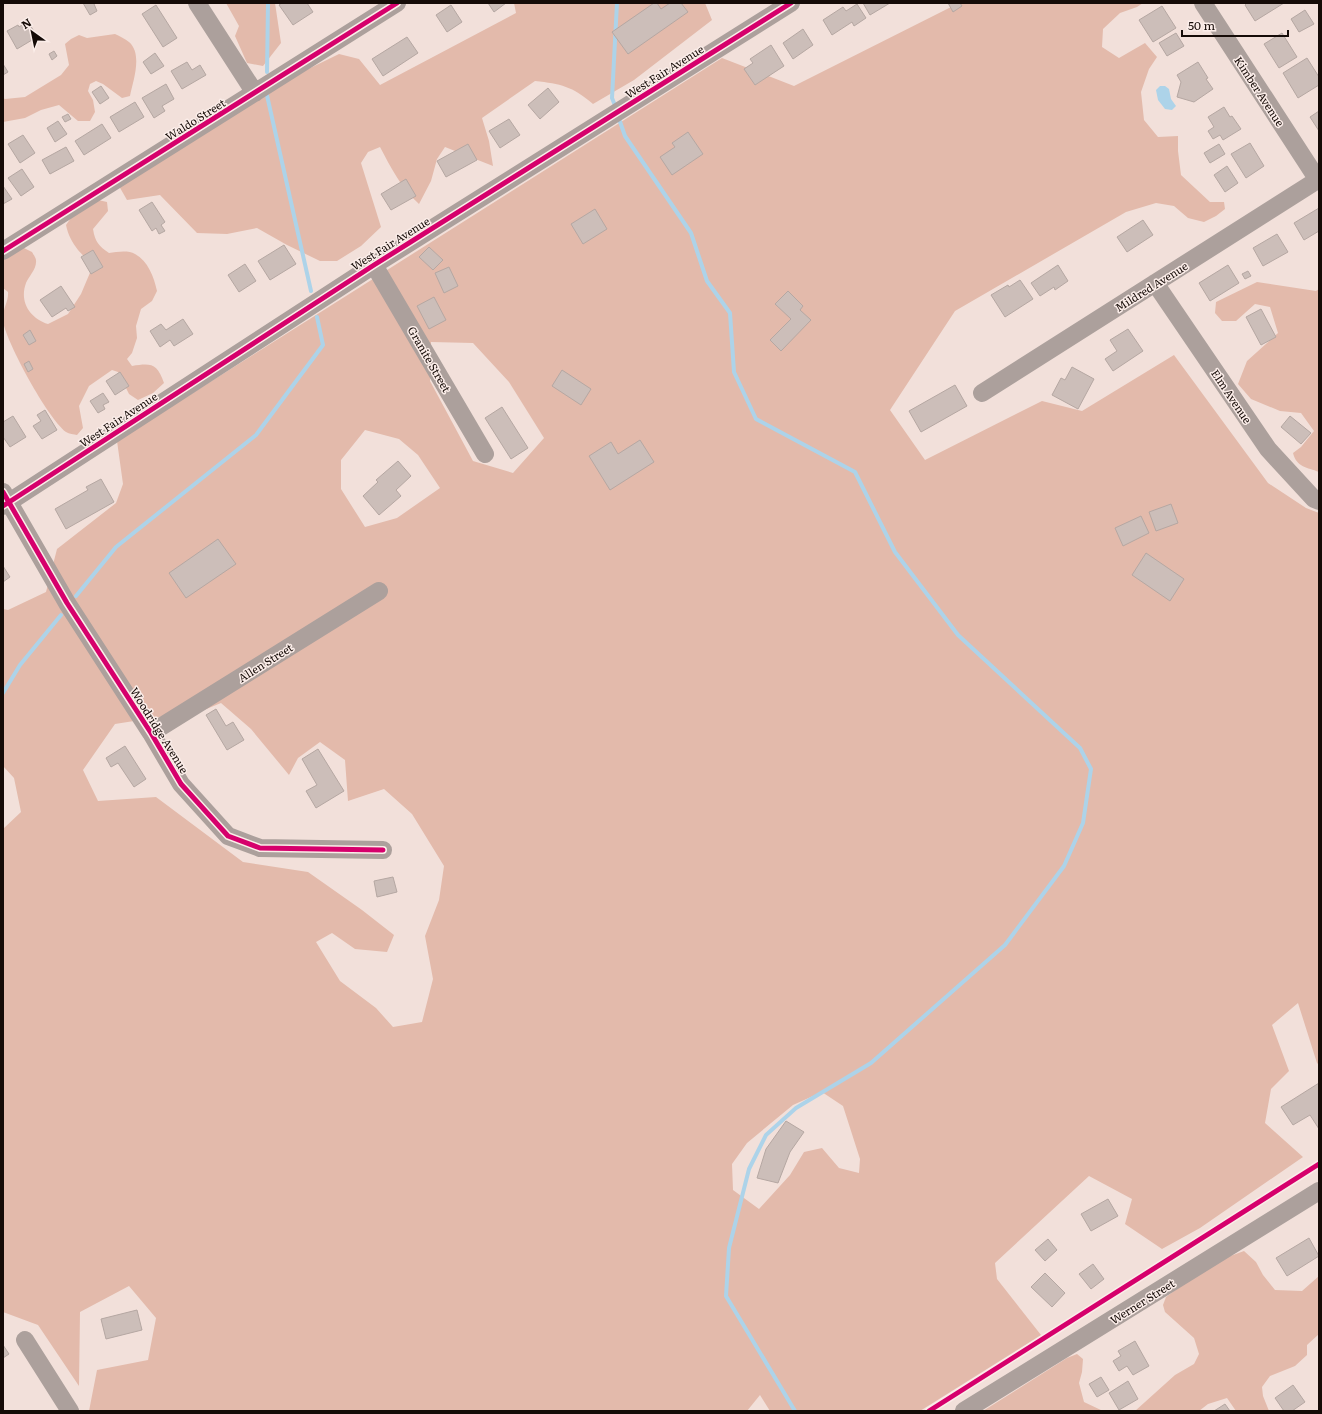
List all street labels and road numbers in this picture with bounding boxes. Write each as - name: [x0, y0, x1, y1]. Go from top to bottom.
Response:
- street label: West Fair Avenue: [622, 40, 707, 102]
- street label: Kimber Avenue: [1231, 53, 1289, 129]
- street label: Waldo Street: [162, 94, 229, 144]
- street label: West Fair Avenue: [348, 212, 433, 274]
- street label: Mildred Avenue: [1111, 257, 1191, 315]
- street label: Granite Street: [405, 323, 456, 395]
- street label: Elm Avenue: [1208, 366, 1256, 426]
- street label: West Fair Avenue: [76, 388, 160, 450]
- street label: Allen Street: [235, 639, 296, 685]
- street label: Woodridge Avenue: [127, 684, 193, 776]
- street label: Werner Street: [1107, 1274, 1178, 1327]

